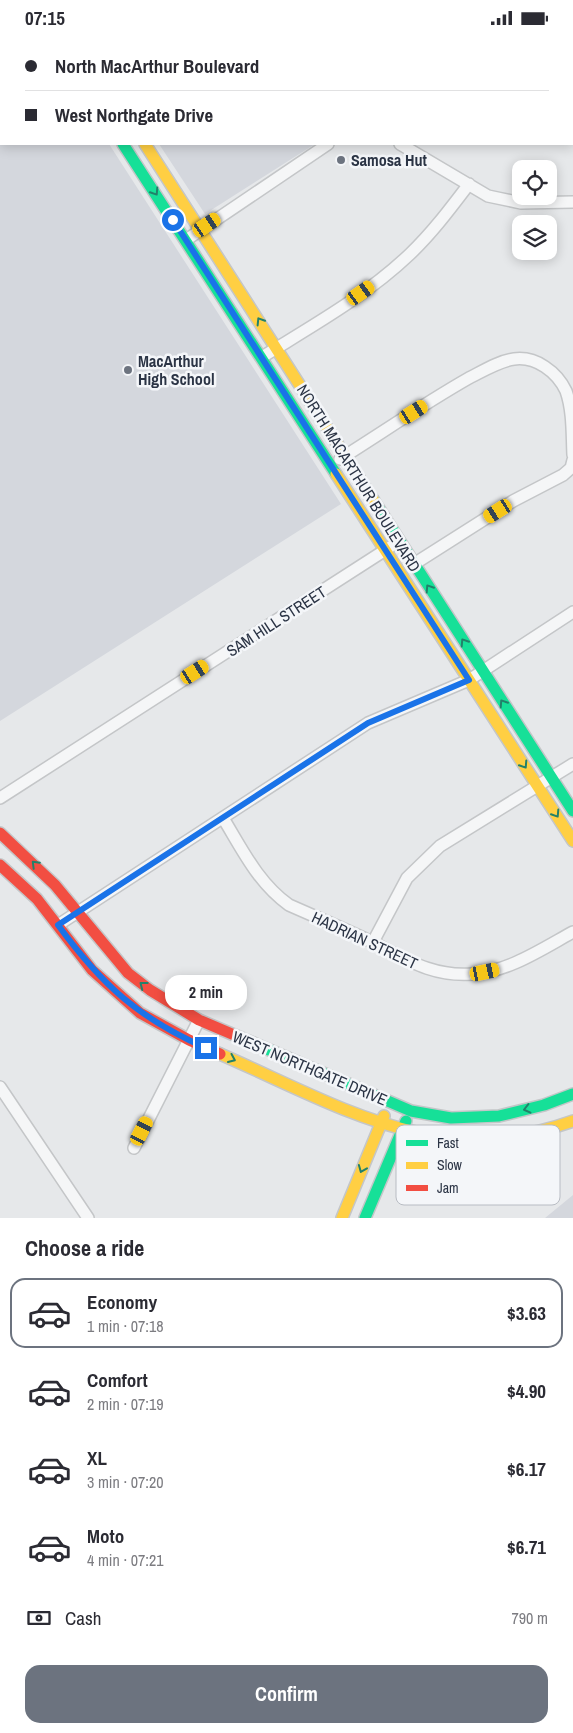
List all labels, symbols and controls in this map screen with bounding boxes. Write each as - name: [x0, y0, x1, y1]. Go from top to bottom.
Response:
- text: 07:15: [25, 5, 65, 31]
- text: North MacArthur Boulevard: [55, 53, 259, 79]
- text: West Northgate Drive: [55, 102, 213, 128]
- place label: Samosa Hut: [351, 149, 427, 171]
- marker: Samosa Hut: [335, 154, 347, 166]
- map controls: [512, 160, 557, 260]
- button: locate: [512, 160, 557, 205]
- one-way arrow: [148, 187, 158, 196]
- route start: [162, 209, 184, 231]
- car: [190, 210, 223, 240]
- button: layers: [512, 215, 557, 260]
- car: [344, 278, 377, 308]
- one-way arrow: [257, 318, 267, 327]
- place label: MacArthur High School: [138, 350, 215, 390]
- marker: MacArthur High School: [122, 364, 134, 376]
- street label: NORTH MACARTHUR BOULEVARD: [292, 380, 426, 576]
- car: [397, 398, 430, 426]
- car: [481, 497, 514, 525]
- street label: SAM HILL STREET: [222, 581, 330, 661]
- one-way arrow: [426, 584, 435, 593]
- one-way arrow: [460, 638, 470, 647]
- car: [178, 658, 211, 686]
- one-way arrow: [500, 699, 510, 708]
- one-way arrow: [518, 759, 527, 769]
- one-way arrow: [549, 809, 559, 818]
- one-way arrow: [32, 861, 41, 870]
- street label: HADRIAN STREET: [308, 906, 422, 974]
- car: [468, 962, 501, 982]
- callout: 2 min: [165, 975, 247, 1011]
- text: 2 min: [189, 981, 223, 1003]
- one-way arrow: [140, 982, 149, 990]
- street label: WEST NORTHGATE DRIVE: [229, 1025, 391, 1111]
- route end: [195, 1037, 217, 1059]
- one-way arrow: [227, 1053, 236, 1064]
- one-way arrow: [522, 1103, 531, 1114]
- car: [128, 1114, 155, 1148]
- legend: [396, 1125, 560, 1205]
- text: Fast: [437, 1134, 459, 1152]
- text: Slow: [437, 1156, 463, 1174]
- one-way arrow: [358, 1164, 368, 1173]
- text: Jam: [437, 1179, 459, 1197]
- text: Choose a ride: [25, 1233, 144, 1263]
- text: Economy: [87, 1289, 157, 1315]
- icon: car: [27, 1291, 72, 1336]
- text: $3.63: [507, 1300, 546, 1326]
- text: 1 min · 07:18: [87, 1315, 164, 1337]
- text: Comfort: [87, 1367, 148, 1393]
- icon: car: [27, 1369, 72, 1414]
- text: $4.90: [507, 1378, 546, 1404]
- text: 2 min · 07:19: [87, 1393, 164, 1415]
- text: XL: [87, 1445, 107, 1471]
- icon: car: [27, 1447, 72, 1492]
- text: $6.17: [507, 1456, 546, 1482]
- text: 3 min · 07:20: [87, 1471, 164, 1493]
- text: Moto: [87, 1523, 124, 1549]
- icon: car: [27, 1525, 72, 1570]
- text: $6.71: [507, 1534, 546, 1560]
- text: 4 min · 07:21: [87, 1549, 164, 1571]
- icon: cash: [25, 1604, 53, 1632]
- text: Cash: [65, 1605, 101, 1631]
- text: 790 m: [512, 1607, 548, 1629]
- button: Confirm: [25, 1665, 548, 1723]

